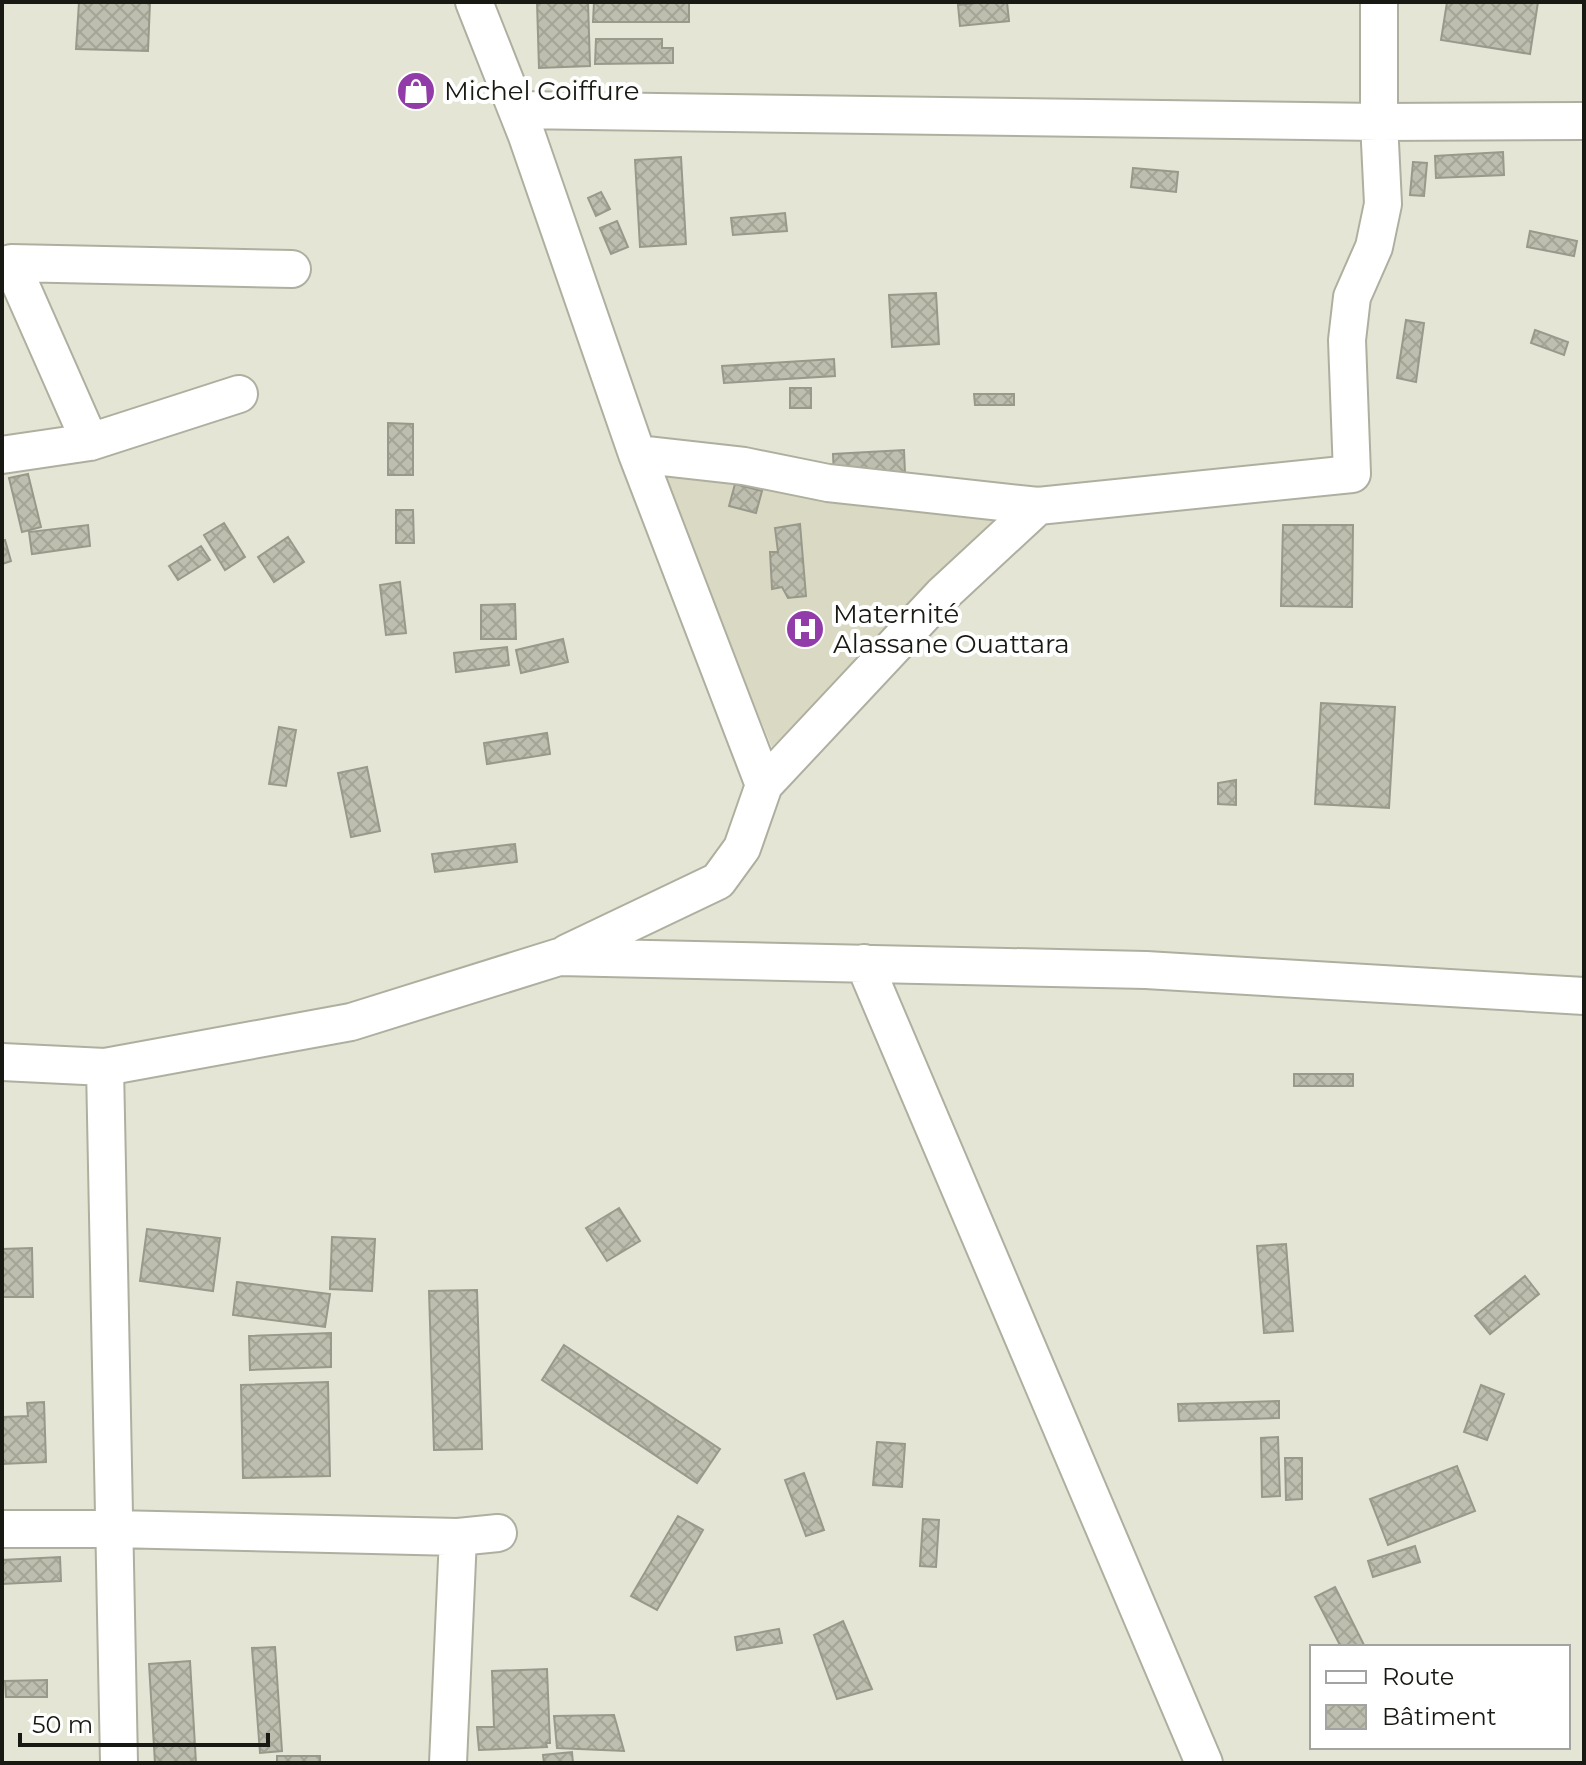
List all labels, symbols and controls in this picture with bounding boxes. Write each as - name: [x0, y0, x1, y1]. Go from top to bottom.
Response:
- shop icon: Michel Coiffure: [395, 70, 437, 112]
- place label: Michel Coiffure: [444, 75, 639, 107]
- place label: Maternité Alassane Ouattara: [833, 598, 1070, 660]
- hospital icon: Maternité Alassane Ouattara: [784, 608, 826, 650]
- legend: [1310, 1645, 1570, 1749]
- text: Route: [1382, 1662, 1454, 1691]
- scale bar: [20, 1697, 268, 1747]
- text: Bâtiment: [1382, 1702, 1497, 1731]
- text: 50 m: [32, 1710, 93, 1739]

